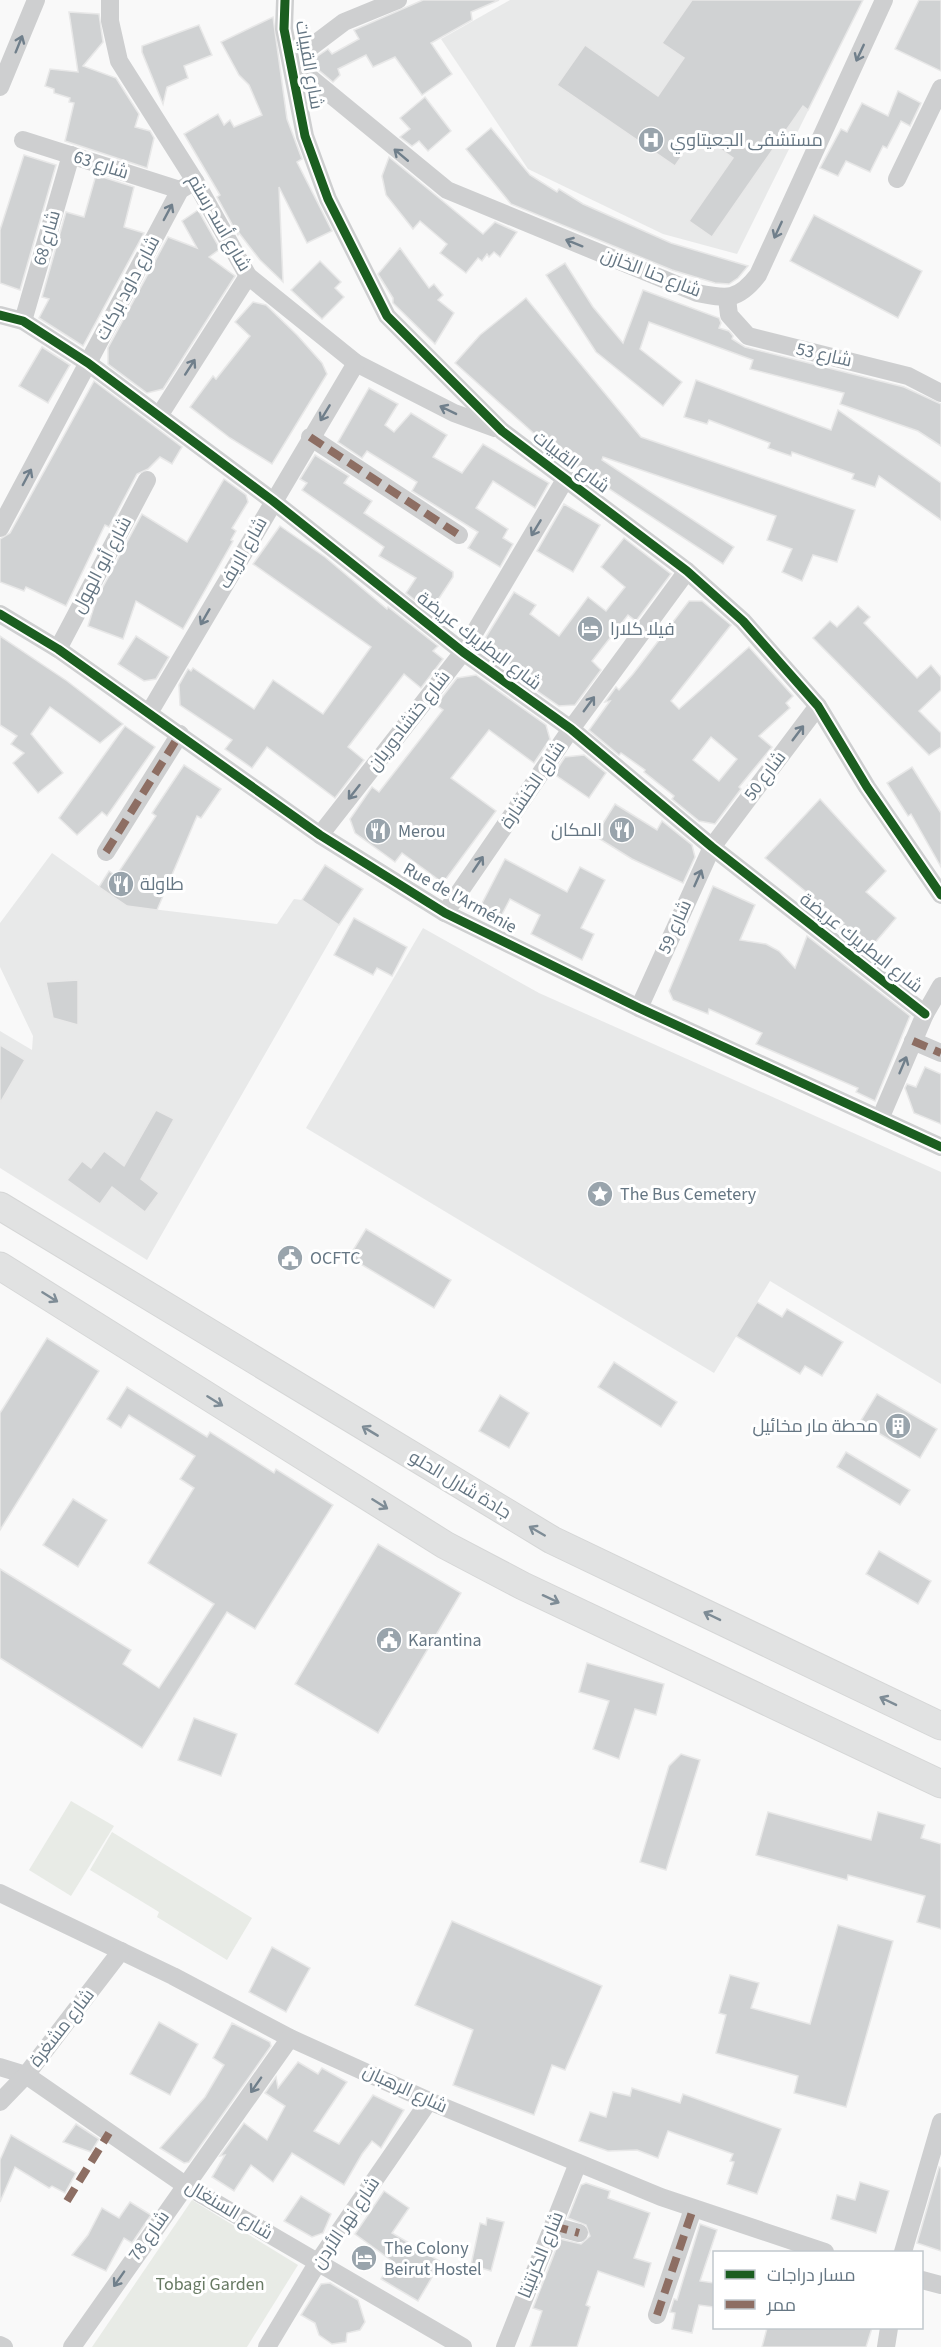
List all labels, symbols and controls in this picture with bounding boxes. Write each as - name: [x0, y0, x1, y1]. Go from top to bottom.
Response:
- street label: شارع القبيات: [289, 19, 329, 111]
- one-way arrow: [14, 35, 25, 53]
- one-way arrow: [853, 44, 865, 62]
- hospital icon: مستشفى الجعيتاوي: [636, 125, 666, 155]
- place label: مستشفى الجعيتاوي: [670, 128, 823, 154]
- street label: شارع 63: [70, 144, 132, 186]
- one-way arrow: [393, 148, 409, 161]
- street label: شارع أسد رستم: [181, 170, 257, 276]
- one-way arrow: [163, 203, 174, 221]
- street label: شارع 68: [27, 207, 67, 269]
- one-way arrow: [772, 221, 784, 239]
- street label: شارع داود بركات: [90, 231, 166, 345]
- one-way arrow: [565, 237, 583, 248]
- street label: شارع حنا الخازن: [597, 242, 705, 304]
- street label: شارع 53: [794, 336, 854, 374]
- one-way arrow: [184, 359, 196, 376]
- one-way arrow: [439, 403, 457, 415]
- one-way arrow: [319, 404, 331, 421]
- street label: شارع القبيات: [528, 425, 614, 499]
- one-way arrow: [22, 468, 34, 486]
- street label: شارع أبو الهول: [66, 512, 138, 618]
- street label: شارع الريف: [212, 513, 274, 593]
- one-way arrow: [530, 519, 542, 536]
- street label: شارع البطريرك عريضة: [412, 586, 546, 696]
- one-way arrow: [199, 608, 211, 625]
- hotel icon: فيلا كلارا: [575, 614, 605, 644]
- place label: فيلا كلارا: [610, 617, 675, 642]
- street label: شارع ختشادوريان: [362, 666, 456, 776]
- one-way arrow: [583, 696, 596, 712]
- one-way arrow: [791, 725, 804, 741]
- street label: شارع الخنشارة: [495, 736, 571, 834]
- street label: شارع 50: [738, 746, 792, 806]
- one-way arrow: [347, 783, 360, 799]
- restaurant icon: المكان: [607, 815, 637, 845]
- restaurant icon: Merou: [363, 816, 393, 846]
- place label: المكان: [551, 818, 602, 843]
- place label: Merou: [398, 819, 446, 844]
- street label: Rue de l'Arménie: [399, 856, 521, 940]
- one-way arrow: [472, 856, 485, 873]
- restaurant icon: طاولة: [106, 869, 136, 899]
- one-way arrow: [692, 870, 704, 888]
- place label: طاولة: [140, 872, 184, 897]
- street label: شارع البطريرك عريضة: [794, 887, 928, 999]
- street label: شارع 59: [652, 896, 698, 958]
- one-way arrow: [898, 1057, 909, 1075]
- place icon: The Bus Cemetery: [585, 1179, 615, 1209]
- place label: The Bus Cemetery: [620, 1182, 757, 1207]
- public building icon: OCFTC: [275, 1243, 305, 1273]
- place label: OCFTC: [310, 1246, 361, 1271]
- one-way arrow: [41, 1291, 58, 1304]
- one-way arrow: [206, 1395, 223, 1407]
- building icon: محطة مار مخائيل: [883, 1411, 913, 1441]
- place label: محطة مار مخائيل: [753, 1414, 878, 1439]
- one-way arrow: [362, 1424, 379, 1436]
- street label: جادة شارل الحلو: [404, 1445, 516, 1525]
- one-way arrow: [371, 1499, 388, 1511]
- one-way arrow: [529, 1525, 546, 1537]
- one-way arrow: [541, 1593, 559, 1605]
- one-way arrow: [704, 1610, 722, 1622]
- public building icon: Karantina: [374, 1625, 404, 1655]
- place label: Karantina: [408, 1628, 482, 1653]
- one-way arrow: [880, 1694, 898, 1706]
- street label: شارع مشغرة: [24, 1984, 100, 2072]
- street label: شارع الرهبان: [359, 2059, 451, 2119]
- one-way arrow: [250, 2077, 262, 2093]
- street label: شارع نهر الأردن: [306, 2172, 386, 2274]
- street label: شارع السنغال: [181, 2174, 277, 2246]
- street label: شارع 78: [123, 2206, 175, 2266]
- street label: شارع الكرنتيتا: [512, 2208, 570, 2302]
- place label: The Colony Beirut Hostel: [384, 2236, 482, 2282]
- hotel icon: The Colony Beirut Hostel: [349, 2243, 379, 2273]
- legend: [713, 2251, 923, 2329]
- text: مسار دراجات: [767, 2263, 855, 2288]
- one-way arrow: [113, 2271, 126, 2287]
- park label: Tobagi Garden: [155, 2272, 265, 2297]
- text: ممر: [766, 2293, 796, 2318]

